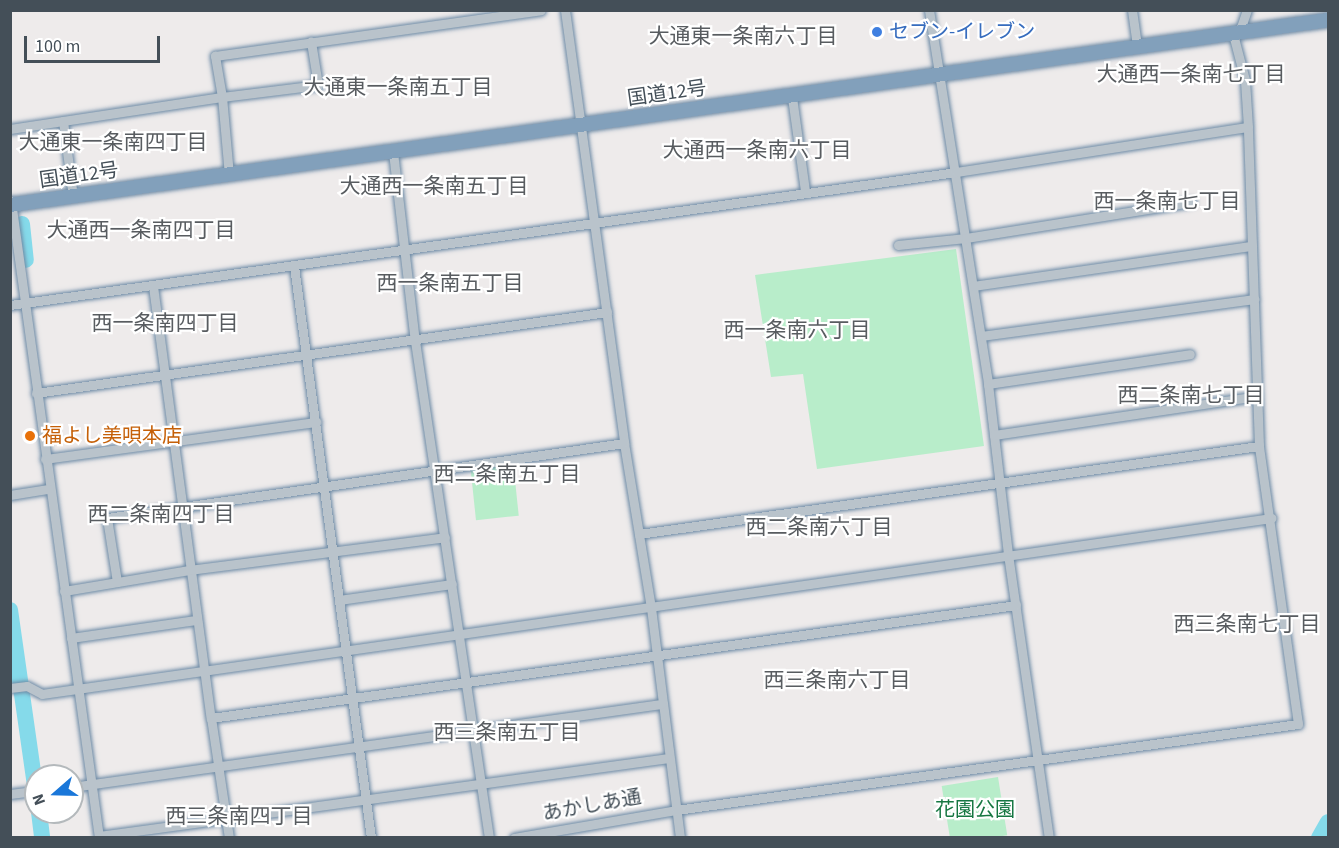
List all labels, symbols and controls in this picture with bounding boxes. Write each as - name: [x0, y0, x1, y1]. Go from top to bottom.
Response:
- place label: セブン-イレブン: [889, 20, 1035, 44]
- district label: 大通東一条南六丁目: [649, 23, 837, 49]
- scale bar: [27, 24, 164, 62]
- marker: セブン-イレブン: [870, 25, 884, 39]
- text: 100 m: [35, 34, 80, 59]
- district label: 大通西一条南七丁目: [1097, 61, 1285, 87]
- district label: 大通東一条南五丁目: [304, 74, 492, 100]
- street label: 国道12号: [626, 77, 708, 111]
- district label: 大通東一条南四丁目: [19, 129, 207, 155]
- district label: 大通西一条南六丁目: [663, 137, 851, 163]
- street label: 国道12号: [38, 159, 120, 193]
- district label: 大通西一条南五丁目: [340, 173, 528, 199]
- district label: 西一条南七丁目: [1094, 188, 1240, 214]
- district label: 大通西一条南四丁目: [47, 217, 235, 243]
- district label: 西一条南五丁目: [377, 270, 523, 296]
- district label: 西一条南四丁目: [92, 310, 238, 336]
- district label: 西一条南六丁目: [724, 317, 870, 343]
- district label: 西二条南七丁目: [1118, 382, 1264, 408]
- place label: 福よし美唄本店: [42, 424, 182, 448]
- marker: 福よし美唄本店: [23, 429, 37, 443]
- district label: 西二条南五丁目: [434, 461, 580, 487]
- district label: 西二条南四丁目: [88, 501, 234, 527]
- district label: 西二条南六丁目: [746, 514, 892, 540]
- district label: 西三条南七丁目: [1174, 611, 1320, 637]
- district label: 西三条南六丁目: [764, 667, 910, 693]
- district label: 西三条南五丁目: [434, 719, 580, 745]
- north arrow: [24, 764, 84, 824]
- street label: あかしあ通: [541, 785, 643, 827]
- text: N: [27, 791, 51, 808]
- park label: 花園公園: [935, 798, 1015, 822]
- district label: 西三条南四丁目: [166, 803, 312, 829]

